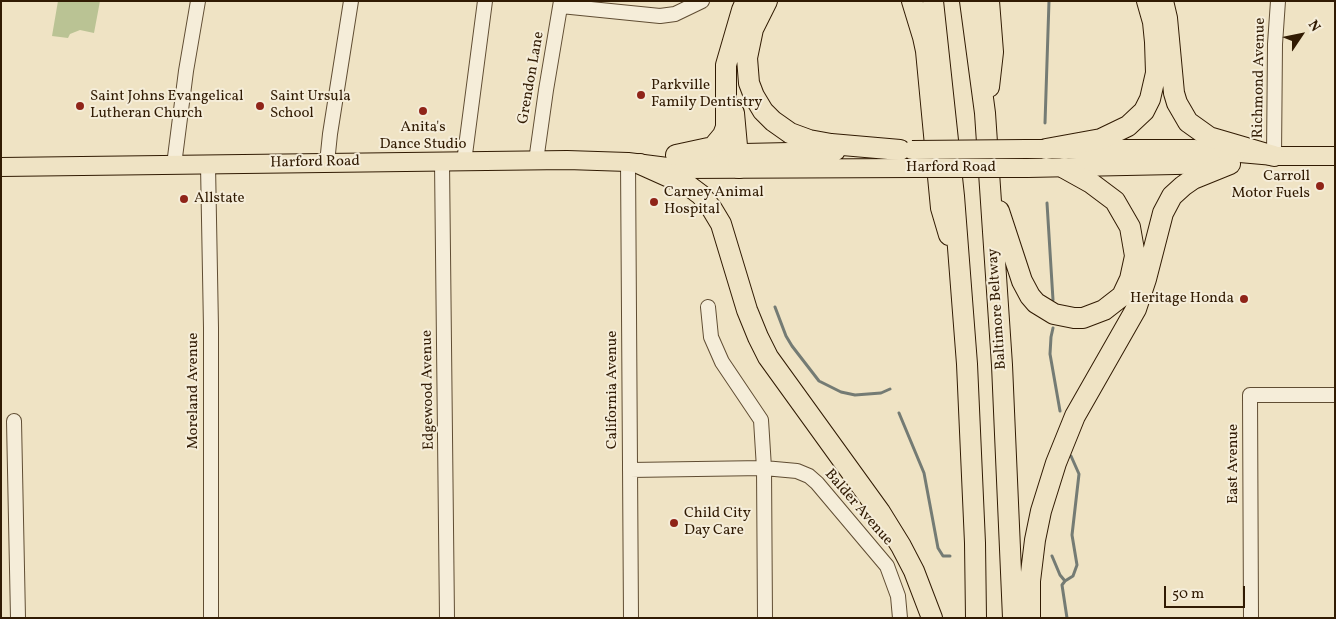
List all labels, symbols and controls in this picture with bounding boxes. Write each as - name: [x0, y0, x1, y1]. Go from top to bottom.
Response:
- north arrow: [1276, 10, 1326, 60]
- street label: Richmond Avenue: [1250, 17, 1270, 139]
- text: N: [1303, 17, 1325, 36]
- street label: Grendon Lane: [515, 30, 549, 126]
- place label: Parkville Family Dentistry: [651, 77, 762, 112]
- place label: Saint Johns Evangelical Lutheran Church: [90, 88, 243, 123]
- place label: Saint Ursula School: [270, 88, 351, 123]
- marker: Parkville Family Dentistry: [635, 89, 647, 101]
- marker: Saint Johns Evangelical Lutheran Church: [74, 100, 86, 112]
- marker: Saint Ursula School: [254, 100, 266, 112]
- marker: Anita's Dance Studio: [417, 105, 429, 117]
- place label: Anita's Dance Studio: [379, 119, 467, 154]
- street label: Harford Road: [270, 153, 360, 173]
- street label: Harford Road: [906, 159, 996, 177]
- place label: Carroll Motor Fuels: [1232, 168, 1310, 203]
- marker: Carroll Motor Fuels: [1314, 180, 1326, 192]
- place label: Carney Animal Hospital: [664, 184, 764, 219]
- place label: Allstate: [194, 190, 245, 208]
- marker: Allstate: [178, 193, 190, 205]
- marker: Carney Animal Hospital: [648, 196, 660, 208]
- street label: Baltimore Beltway: [985, 248, 1011, 370]
- place label: Heritage Honda: [1130, 290, 1234, 308]
- marker: Heritage Honda: [1238, 293, 1250, 305]
- street label: Edgewood Avenue: [419, 330, 439, 450]
- street label: California Avenue: [604, 331, 622, 449]
- street label: Moreland Avenue: [185, 333, 203, 449]
- street label: East Avenue: [1225, 424, 1243, 504]
- street label: Balder Avenue: [820, 466, 896, 550]
- place label: Child City Day Care: [684, 505, 751, 540]
- marker: Child City Day Care: [668, 517, 680, 529]
- scale bar: [1166, 576, 1247, 608]
- text: 50 m: [1172, 584, 1204, 605]

